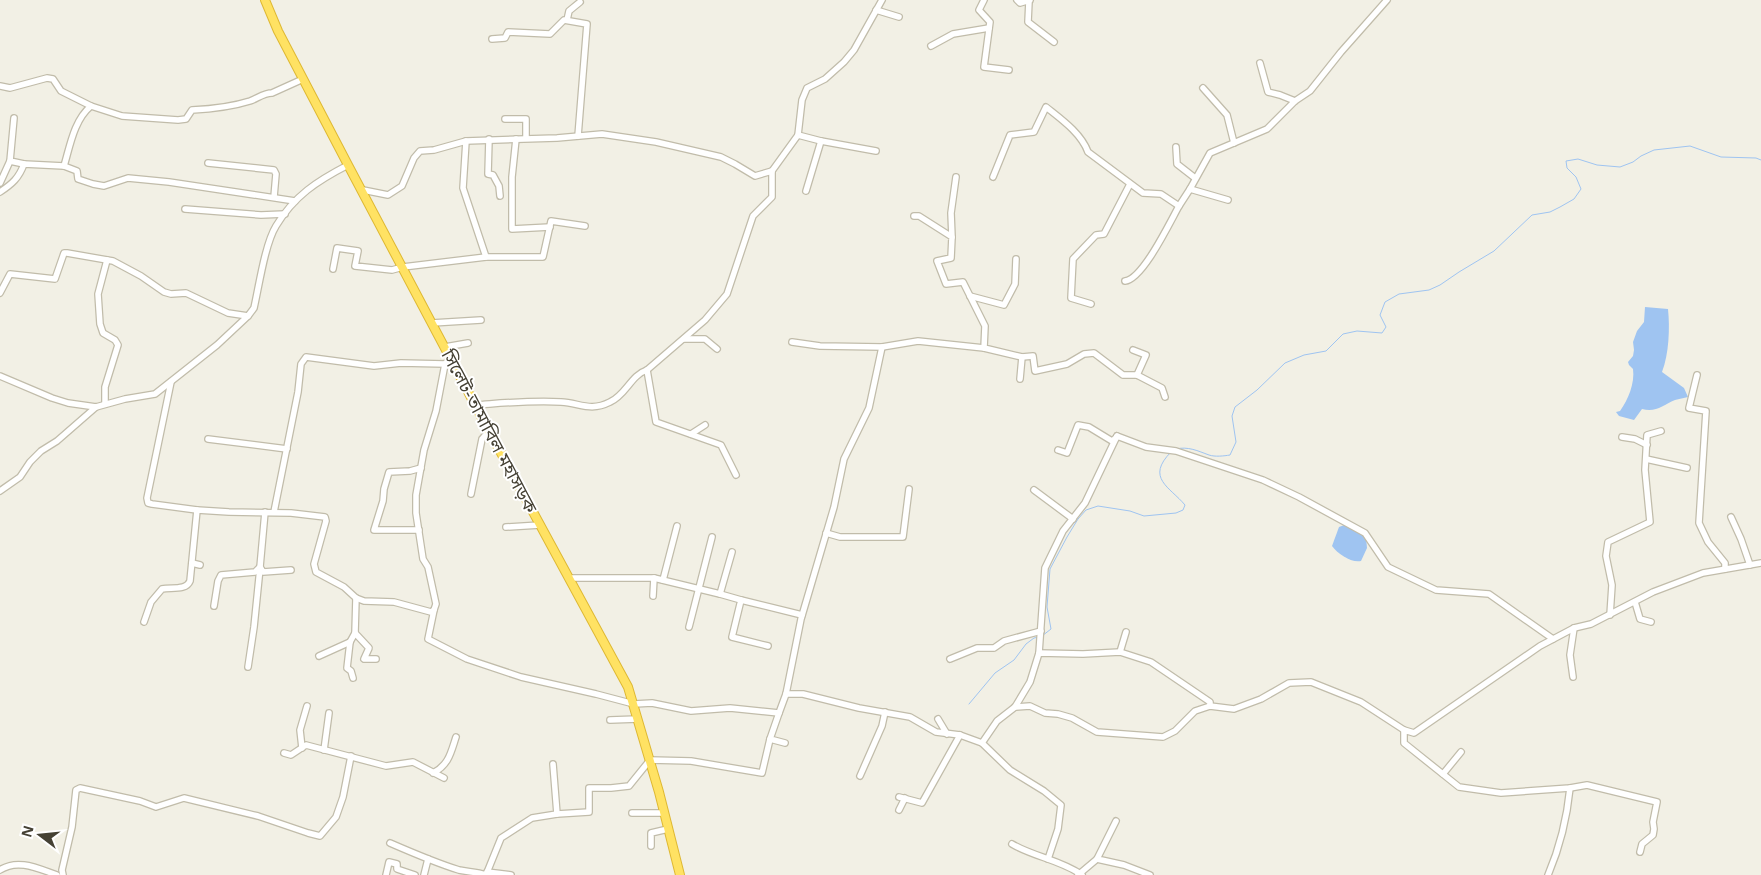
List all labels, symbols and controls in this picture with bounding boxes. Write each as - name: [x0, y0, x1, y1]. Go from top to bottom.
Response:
- street label: সিলেট-তামাবিল মহাসড়ক: [436, 344, 544, 517]
- north arrow: [15, 810, 65, 860]
- text: N: [16, 823, 38, 839]

